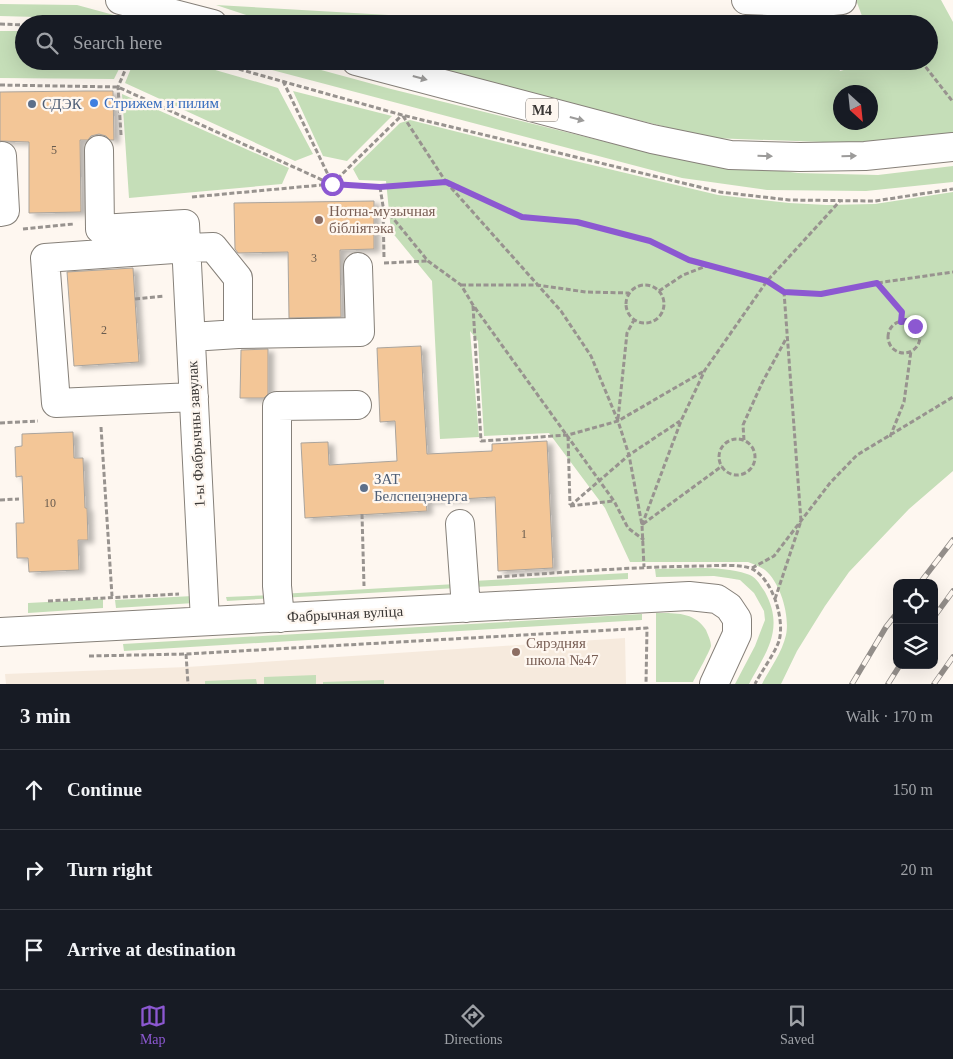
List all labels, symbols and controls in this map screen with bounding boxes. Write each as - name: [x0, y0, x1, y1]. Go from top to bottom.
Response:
- search box: [15, 15, 938, 70]
- icon: search: [33, 29, 61, 57]
- text: Search here: [73, 32, 162, 53]
- one-way arrow: [413, 74, 428, 82]
- north arrow: [833, 85, 878, 130]
- place label: Стрижем и пилим: [104, 95, 219, 111]
- place label: СДЭК: [42, 96, 83, 112]
- marker: Стрижем и пилим: [88, 97, 100, 109]
- marker: СДЭК: [26, 98, 38, 110]
- road number: М4: [526, 98, 558, 122]
- one-way arrow: [570, 115, 585, 123]
- house number: 5: [51, 143, 57, 157]
- one-way arrow: [757, 152, 773, 160]
- one-way arrow: [841, 152, 857, 160]
- route start: [321, 173, 344, 196]
- place label: Нотна-музычная бібліятэка: [329, 203, 436, 236]
- marker: Нотна-музычная бібліятэка: [313, 214, 325, 226]
- house number: 3: [311, 251, 317, 265]
- route end: [904, 315, 927, 338]
- house number: 2: [101, 323, 107, 337]
- street label: 1-ы Фабрычны завулак: [184, 360, 208, 508]
- place label: ЗАТ Белспецэнерга: [374, 471, 468, 504]
- marker: ЗАТ Белспецэнерга: [358, 482, 370, 494]
- house number: 10: [44, 496, 56, 510]
- house number: 1: [521, 527, 527, 541]
- map controls: [893, 579, 938, 669]
- button: locate: [893, 579, 938, 624]
- street label: Фабрычная вуліца: [286, 603, 404, 625]
- button: layers: [893, 624, 938, 669]
- place label: Сярэдняя школа №47: [526, 635, 599, 668]
- marker: Сярэдняя школа №47: [510, 646, 522, 658]
- text: 3 min: [20, 704, 71, 728]
- text: Walk · 170 m: [846, 708, 933, 725]
- icon: ahead: [20, 776, 48, 804]
- text: Continue: [67, 779, 142, 800]
- text: 150 m: [893, 781, 933, 798]
- icon: right: [20, 856, 48, 884]
- text: Turn right: [67, 859, 152, 880]
- text: 20 m: [901, 861, 933, 878]
- icon: arrive: [20, 936, 48, 964]
- text: Arrive at destination: [67, 939, 236, 960]
- tab: Map: [139, 1002, 167, 1048]
- tab: Directions: [444, 1002, 503, 1048]
- tab: Saved: [780, 1002, 814, 1048]

